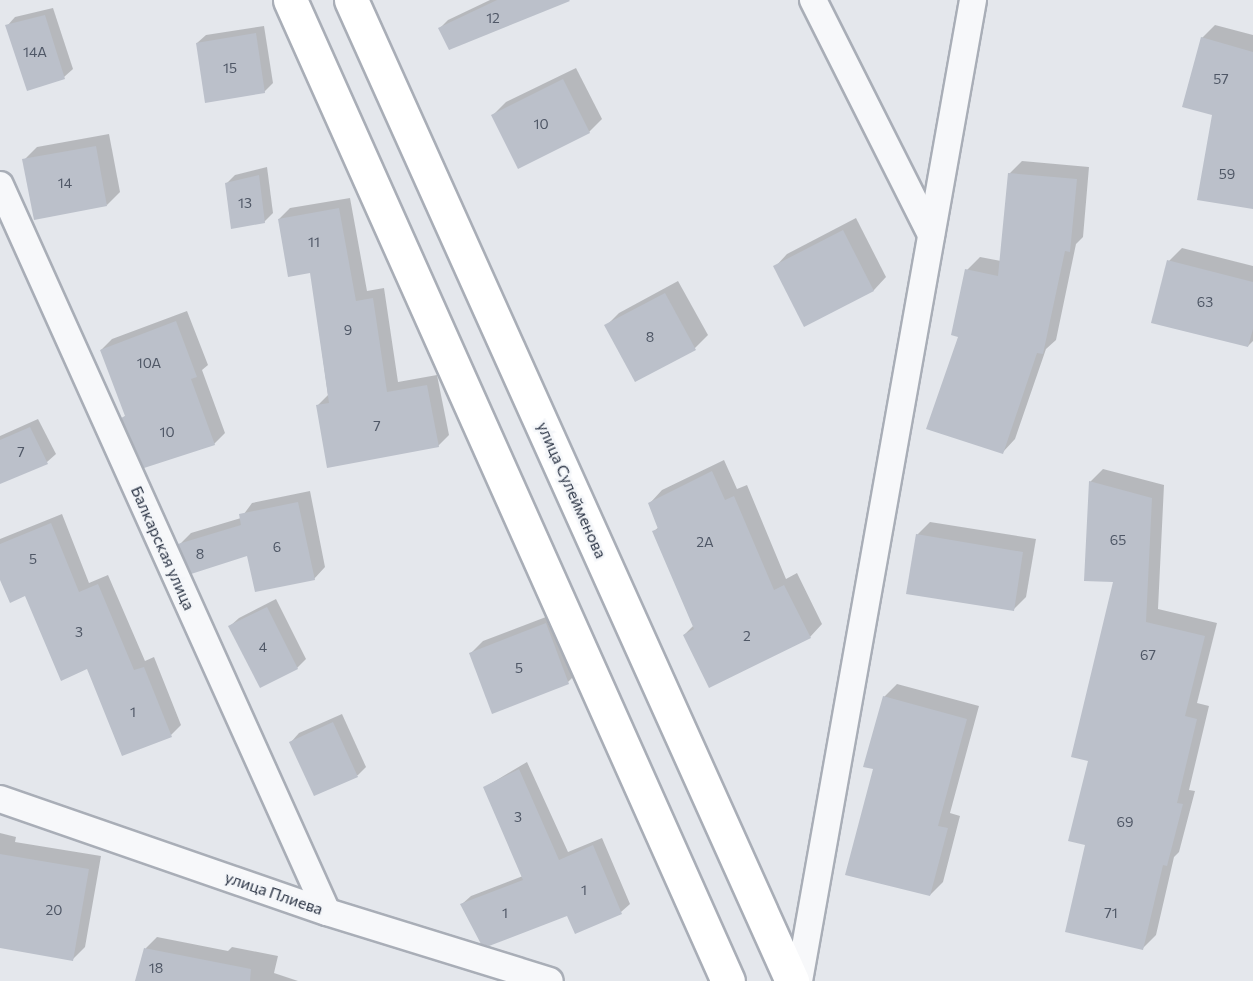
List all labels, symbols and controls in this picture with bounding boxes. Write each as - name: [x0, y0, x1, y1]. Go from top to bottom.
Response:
- house number: 12: [486, 10, 500, 26]
- house number: 14А: [23, 44, 47, 60]
- house number: 15: [223, 60, 237, 76]
- house number: 57: [1213, 71, 1229, 87]
- house number: 10: [533, 116, 549, 132]
- house number: 59: [1219, 166, 1235, 182]
- house number: 14: [58, 175, 72, 191]
- house number: 13: [238, 195, 252, 211]
- house number: 11: [308, 234, 320, 250]
- house number: 63: [1197, 294, 1213, 310]
- house number: 9: [344, 322, 352, 338]
- house number: 8: [646, 329, 654, 345]
- house number: 10А: [137, 355, 161, 371]
- house number: 7: [373, 418, 381, 434]
- street label: улица Сулейменова: [533, 419, 611, 561]
- house number: 10: [159, 424, 175, 440]
- house number: 7: [17, 444, 25, 460]
- street label: Балкарская улица: [127, 483, 199, 613]
- house number: 65: [1110, 532, 1126, 548]
- house number: 2А: [696, 534, 714, 550]
- house number: 6: [273, 539, 281, 555]
- house number: 8: [196, 546, 204, 562]
- house number: 5: [29, 551, 37, 567]
- house number: 3: [75, 624, 83, 640]
- house number: 2: [743, 628, 751, 644]
- house number: 4: [259, 639, 267, 655]
- house number: 67: [1140, 647, 1156, 663]
- house number: 5: [515, 660, 523, 676]
- house number: 1: [130, 704, 136, 720]
- house number: 3: [514, 809, 522, 825]
- house number: 69: [1117, 814, 1133, 830]
- street label: улица Плиева: [222, 867, 326, 919]
- house number: 1: [581, 882, 587, 898]
- house number: 20: [46, 902, 62, 918]
- house number: 1: [502, 905, 508, 921]
- house number: 71: [1104, 905, 1118, 921]
- house number: 18: [149, 960, 163, 976]

